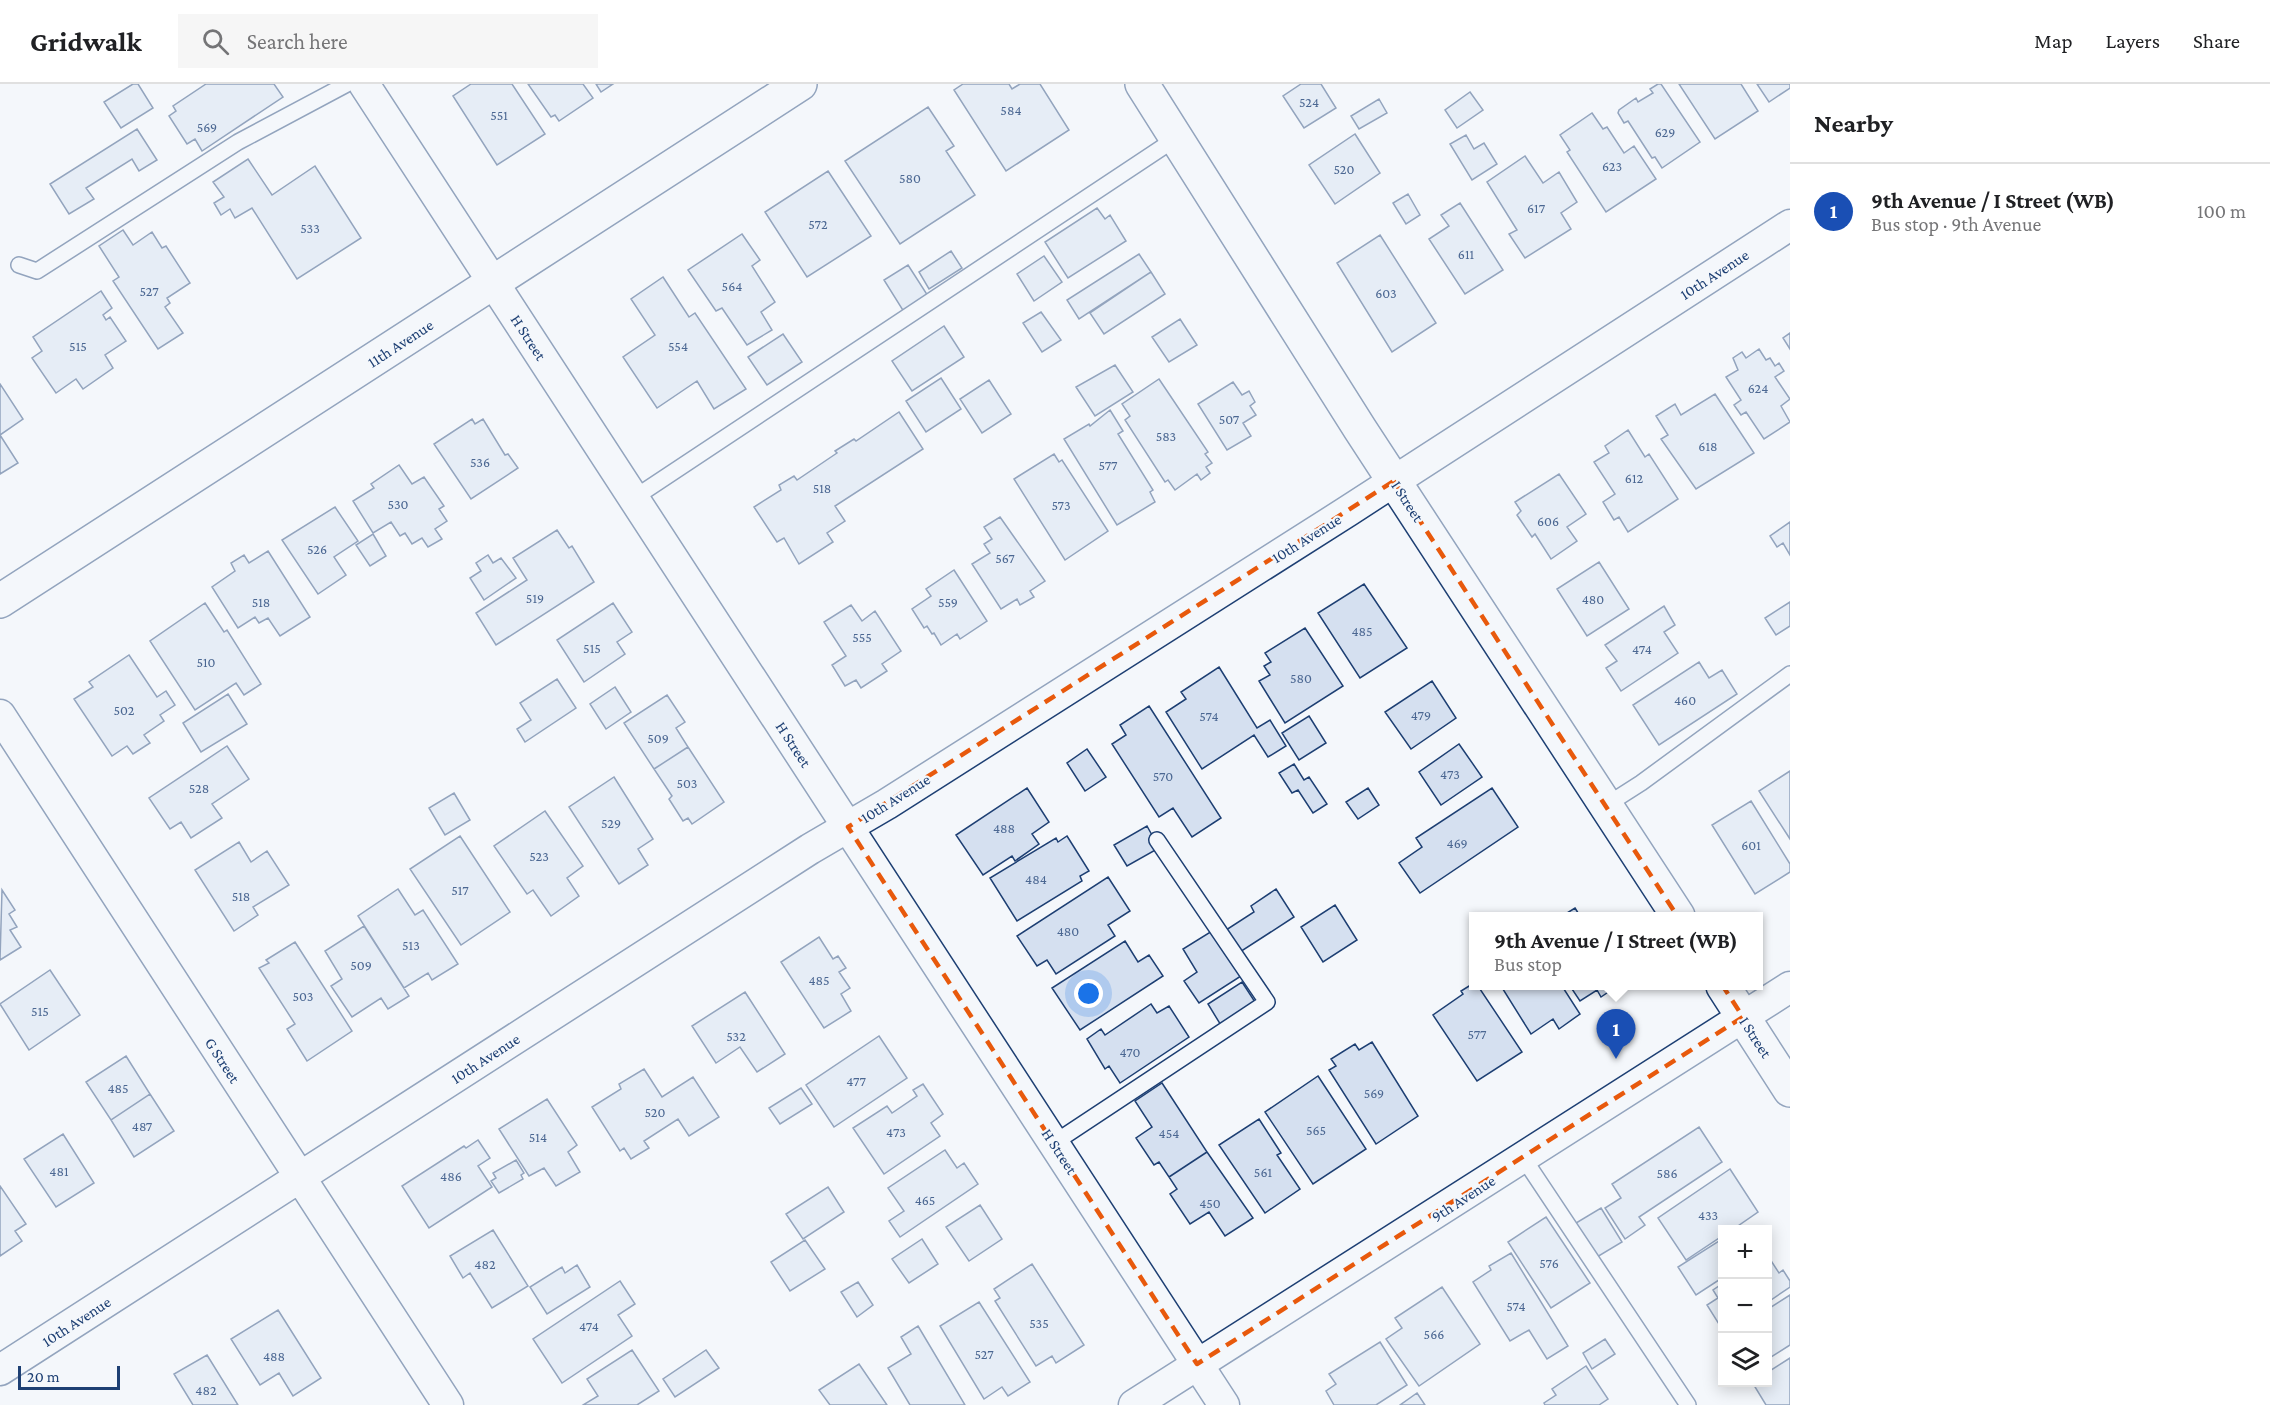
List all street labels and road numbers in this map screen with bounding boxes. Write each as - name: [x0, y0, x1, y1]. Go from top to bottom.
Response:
- street label: 10th Avenue: [1677, 246, 1752, 303]
- street label: H Street: [508, 311, 550, 364]
- street label: 11th Avenue: [364, 316, 436, 371]
- street label: I Street: [1388, 478, 1427, 525]
- street label: 10th Avenue: [1269, 510, 1344, 566]
- street label: H Street: [773, 718, 815, 771]
- street label: 10th Avenue: [858, 770, 933, 826]
- street label: I Street: [1736, 1014, 1775, 1061]
- street label: 10th Avenue: [448, 1030, 523, 1087]
- street label: G Street: [202, 1034, 244, 1087]
- street label: H Street: [1039, 1125, 1081, 1178]
- street label: 9th Avenue: [1428, 1172, 1498, 1225]
- street label: 10th Avenue: [39, 1293, 114, 1350]

